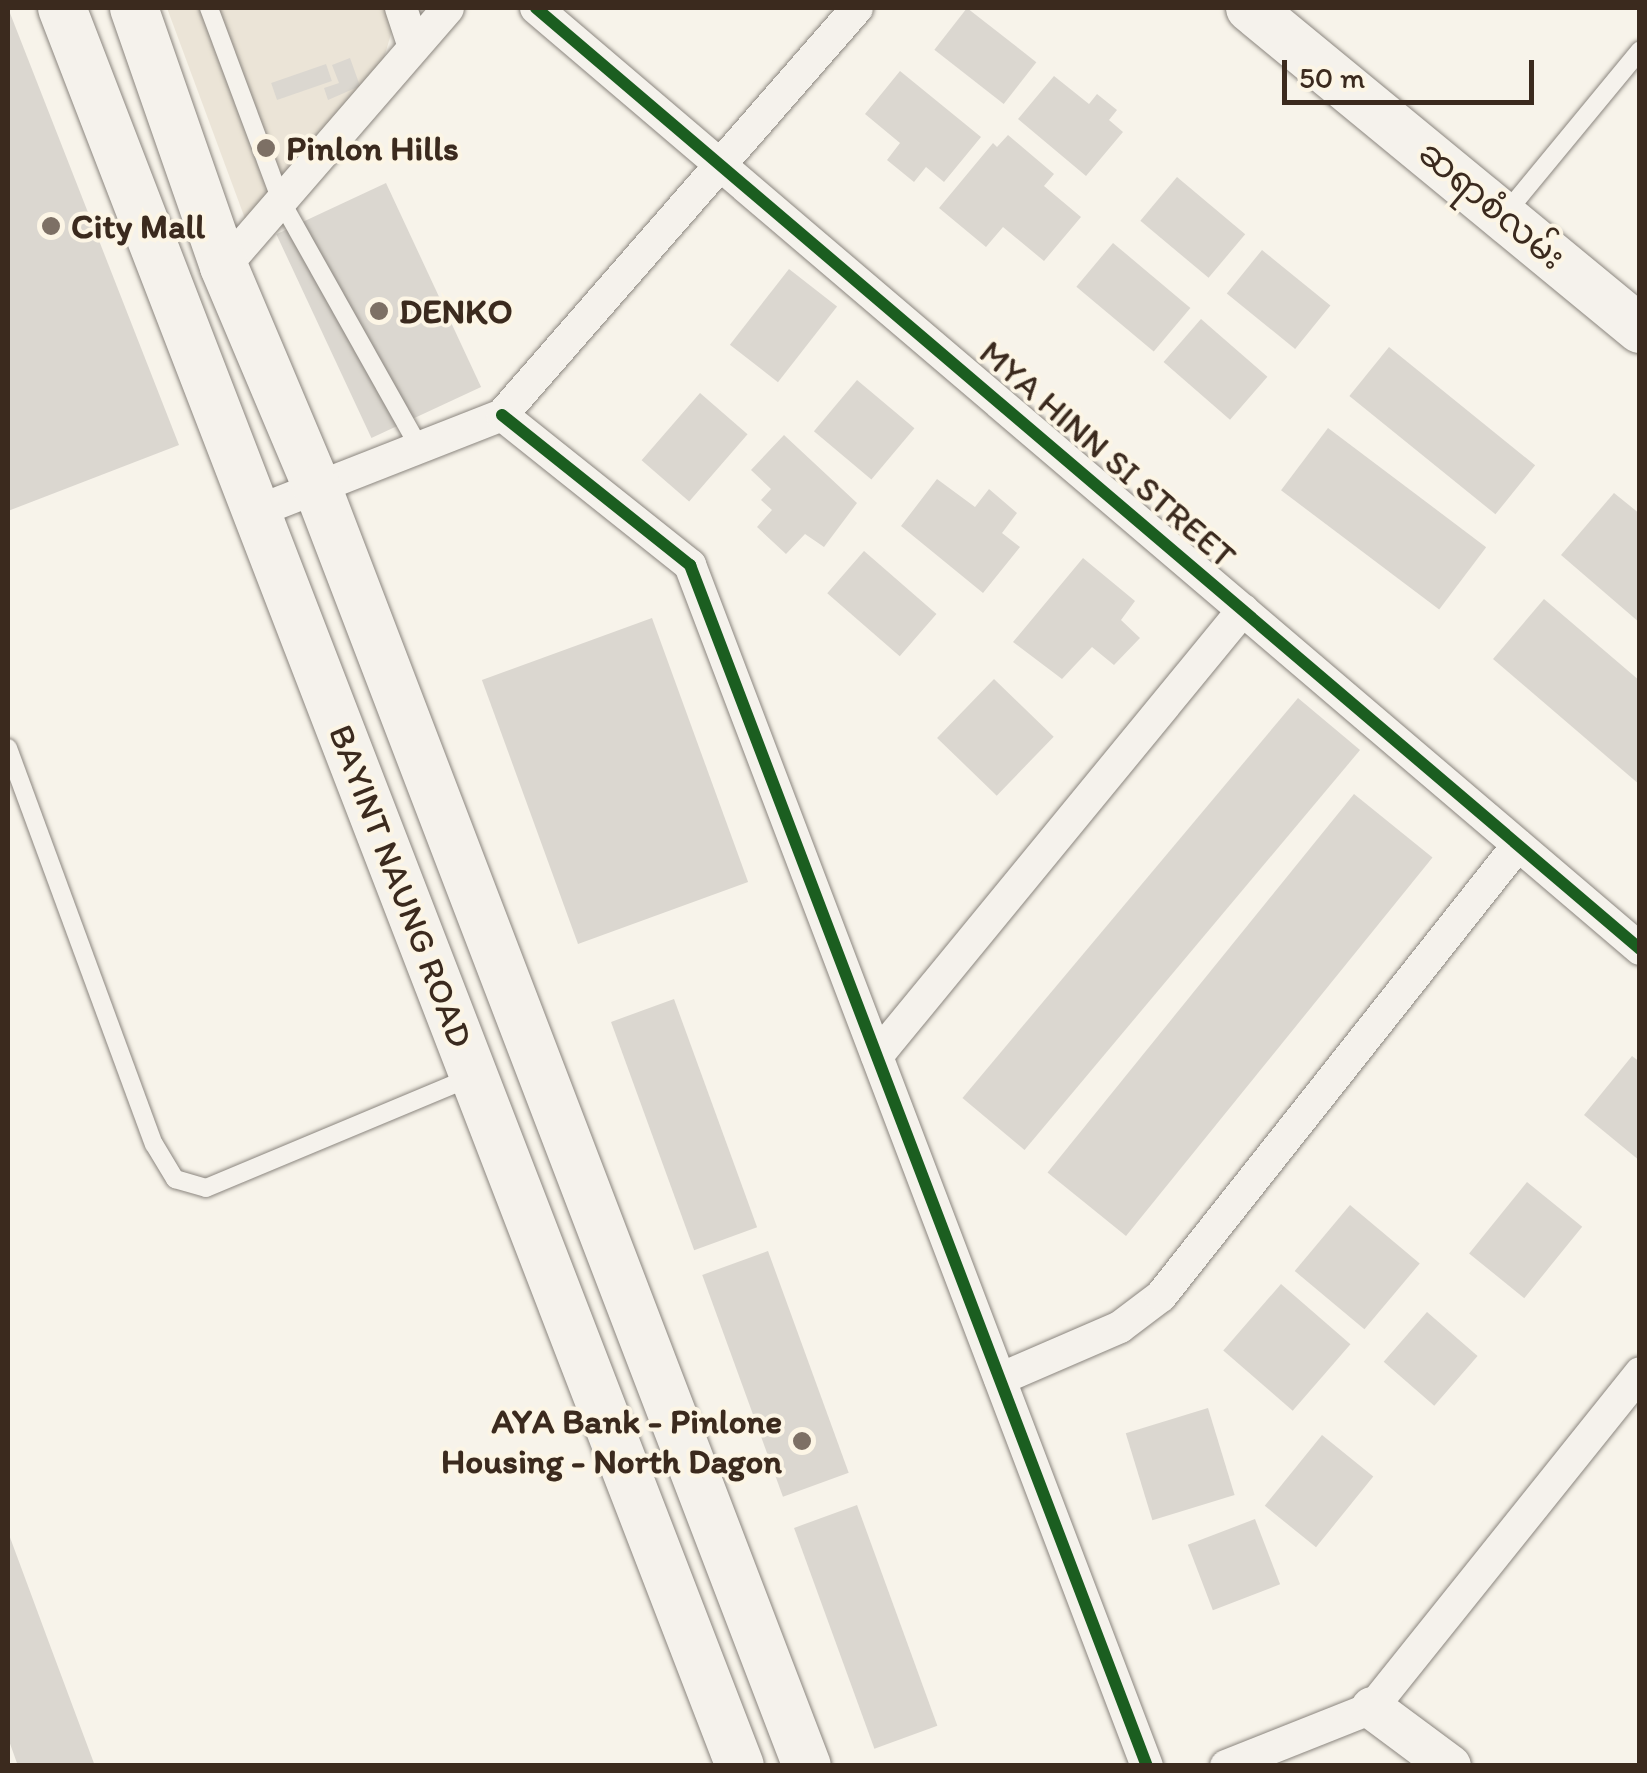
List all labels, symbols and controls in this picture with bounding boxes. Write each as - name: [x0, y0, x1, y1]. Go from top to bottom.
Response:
- scale bar: [1287, 40, 1540, 102]
- text: 50 m: [1299, 59, 1365, 96]
- place label: Pinlon Hills: [286, 127, 459, 169]
- street label: ဆရာစံလမ်း: [1410, 132, 1574, 278]
- marker: Pinlon Hills: [255, 137, 277, 159]
- place label: City Mall: [71, 205, 205, 247]
- marker: City Mall: [40, 215, 62, 237]
- place label: DENKO: [399, 290, 513, 332]
- marker: DENKO: [368, 300, 390, 322]
- street label: MYA HINN SI STREET: [970, 330, 1246, 578]
- street label: BAYINT NAUNG ROAD: [320, 719, 482, 1053]
- place label: AYA Bank - Pinlone Housing - North Dagon: [439, 1400, 782, 1482]
- marker: AYA Bank - Pinlone Housing - North Dagon: [791, 1430, 813, 1452]

